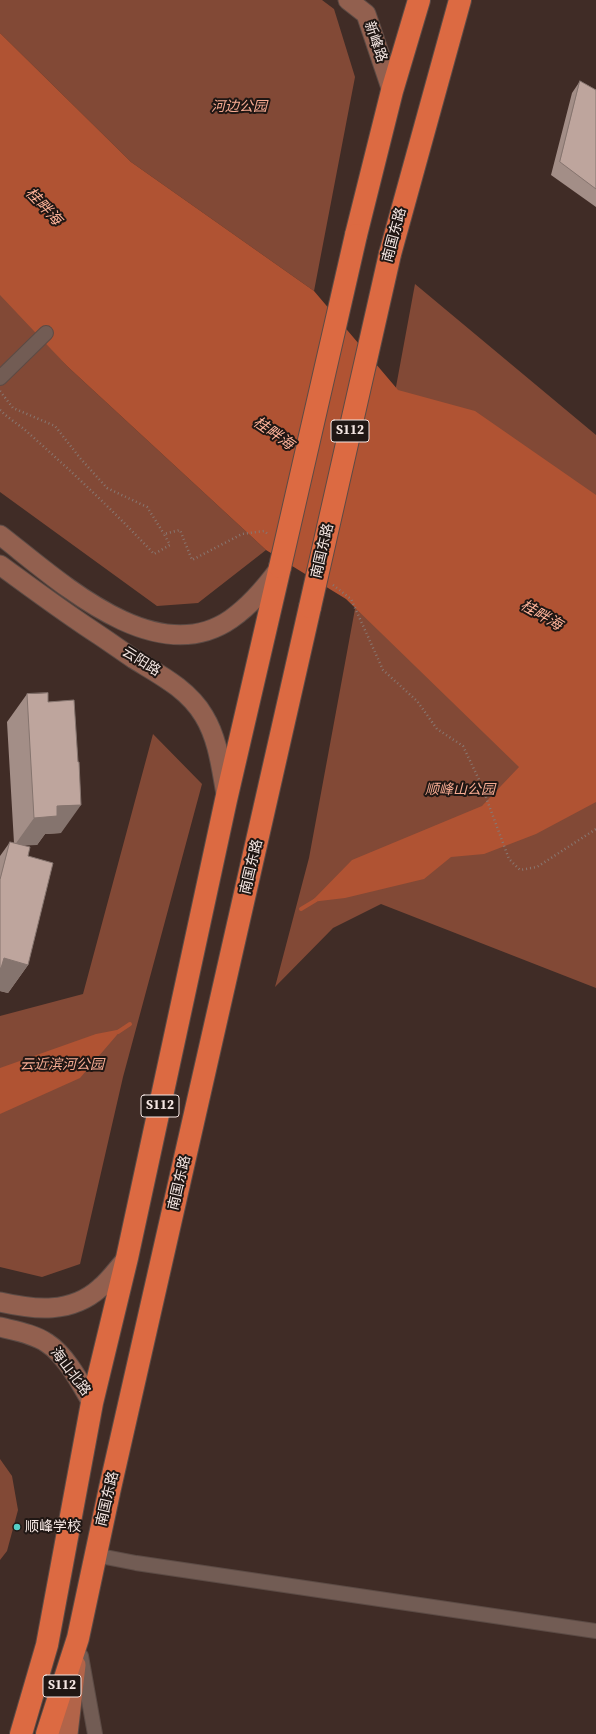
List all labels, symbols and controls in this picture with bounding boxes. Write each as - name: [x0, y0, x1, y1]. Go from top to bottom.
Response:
- street label: 新峰路: [360, 19, 390, 65]
- park label: 河边公园: [211, 99, 267, 115]
- water label: 桂畔海: [21, 184, 65, 230]
- street label: 南国东路: [380, 206, 410, 264]
- water label: 桂畔海: [249, 414, 297, 454]
- road number: S112: [331, 420, 369, 442]
- street label: 南国东路: [309, 522, 337, 580]
- water label: 桂畔海: [517, 597, 565, 635]
- street label: 云阳路: [119, 644, 163, 680]
- park label: 顺峰山公园: [425, 782, 495, 798]
- street label: 南国东路: [238, 838, 266, 896]
- park label: 云近滨河公园: [20, 1057, 104, 1073]
- road number: S112: [141, 1095, 179, 1117]
- street label: 南国东路: [166, 1154, 194, 1212]
- street label: 海山北路: [46, 1345, 94, 1399]
- street label: 南国东路: [94, 1470, 122, 1528]
- place label: 顺峰学校: [25, 1519, 81, 1535]
- marker: 顺峰学校: [12, 1522, 22, 1532]
- road number: S112: [43, 1675, 81, 1697]

